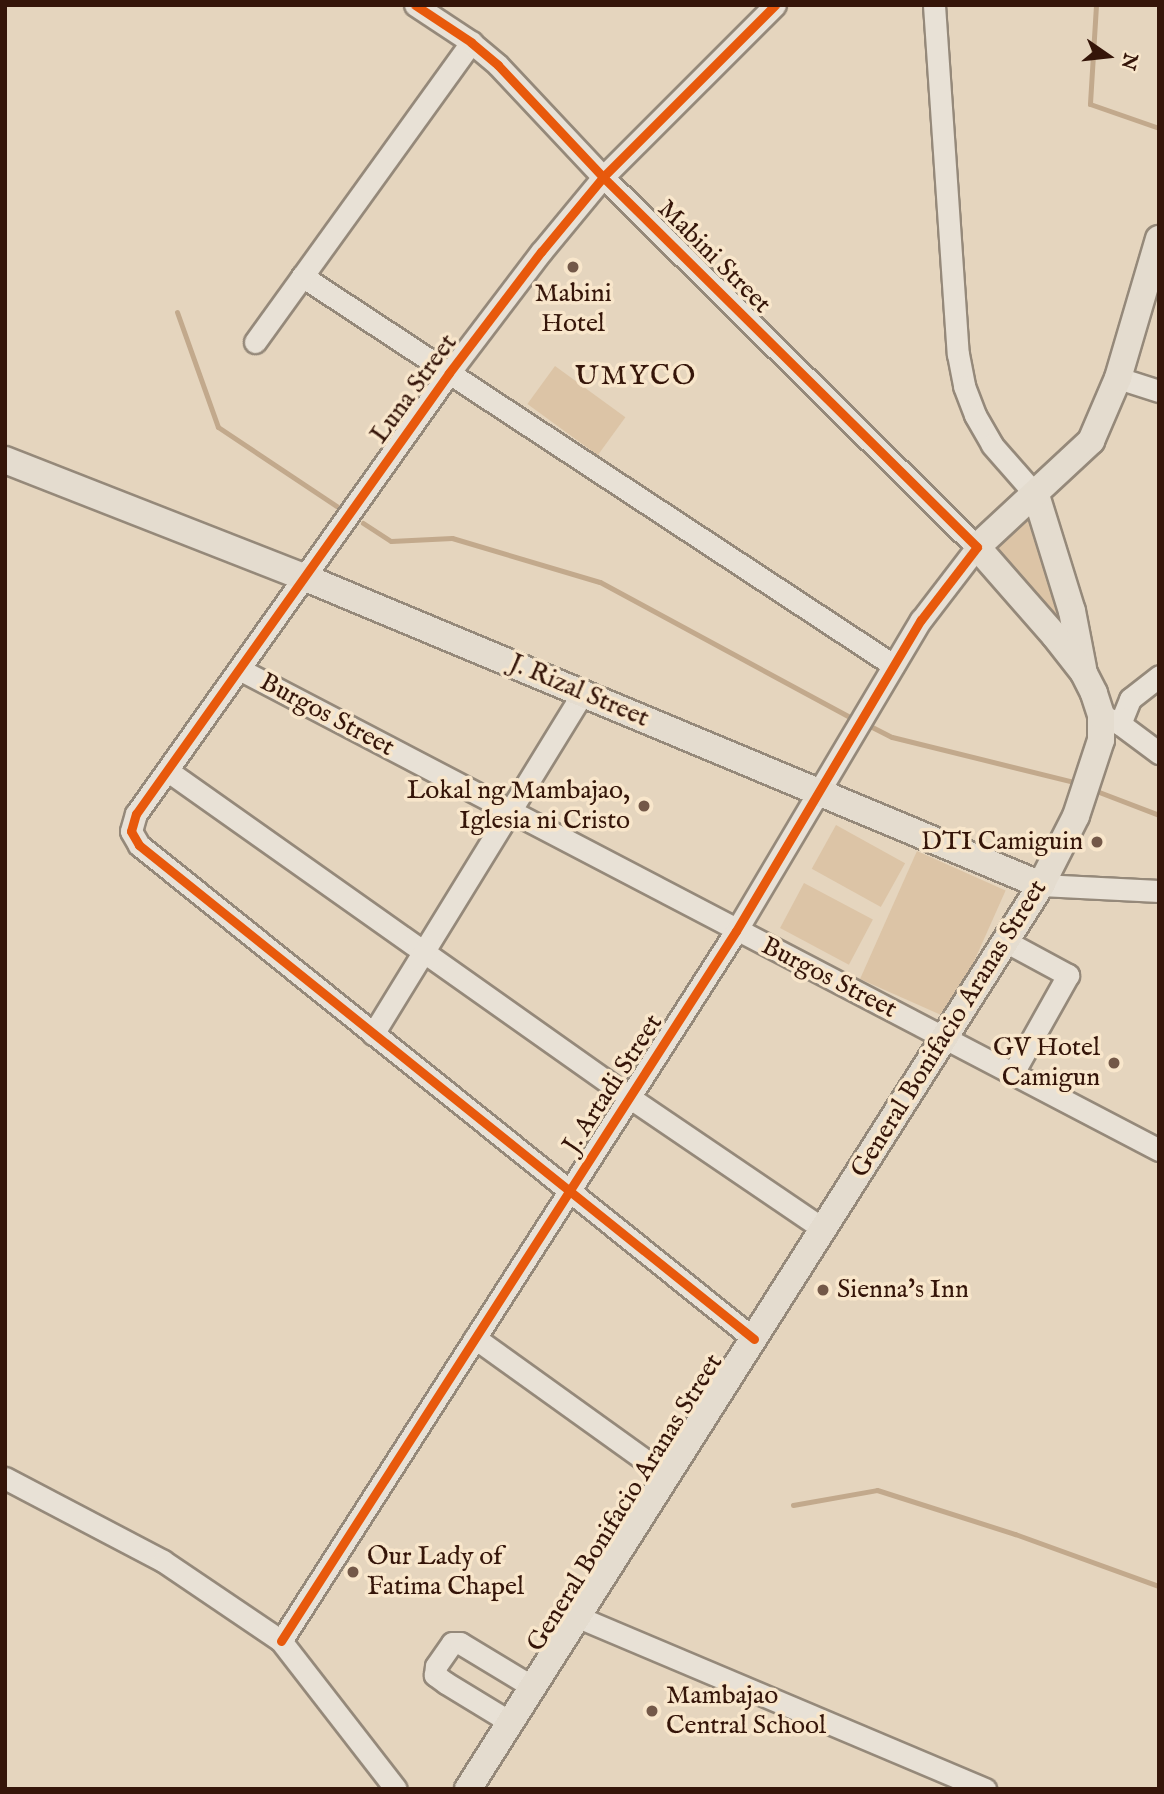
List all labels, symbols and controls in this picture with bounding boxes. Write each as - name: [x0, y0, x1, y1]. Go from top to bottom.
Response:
- north arrow: [1073, 21, 1143, 91]
- text: N: [1115, 50, 1142, 72]
- street label: Mabini Street: [651, 194, 777, 320]
- marker: Mabini Hotel: [565, 259, 581, 275]
- place label: Mabini Hotel: [534, 278, 612, 340]
- street label: Luna Street: [364, 328, 464, 450]
- district label: UMYCO: [575, 360, 697, 394]
- street label: J. Rizal Street: [505, 648, 653, 734]
- street label: Burgos Street: [254, 667, 400, 763]
- place label: Lokal ng Mambajao, Iglesia ni Cristo: [407, 775, 630, 836]
- marker: Lokal ng Mambajao, Iglesia ni Cristo: [636, 798, 652, 814]
- place label: DTI Camiguin: [921, 826, 1083, 858]
- marker: DTI Camiguin: [1089, 834, 1105, 850]
- street label: General Bonifacio Aranas Street: [844, 874, 1054, 1184]
- street label: Burgos Street: [756, 931, 902, 1025]
- street label: J. Artadi Street: [557, 1009, 669, 1159]
- place label: GV Hotel Camigun: [993, 1032, 1100, 1094]
- marker: GV Hotel Camigun: [1106, 1055, 1122, 1071]
- place label: Sienna's Inn: [837, 1274, 969, 1306]
- marker: Sienna's Inn: [815, 1282, 831, 1298]
- street label: General Bonifacio Aranas Street: [520, 1348, 730, 1658]
- place label: Our Lady of Fatima Chapel: [367, 1541, 524, 1602]
- marker: Our Lady of Fatima Chapel: [345, 1564, 361, 1580]
- place label: Mambajao Central School: [666, 1680, 826, 1742]
- marker: Mambajao Central School: [644, 1703, 660, 1719]

